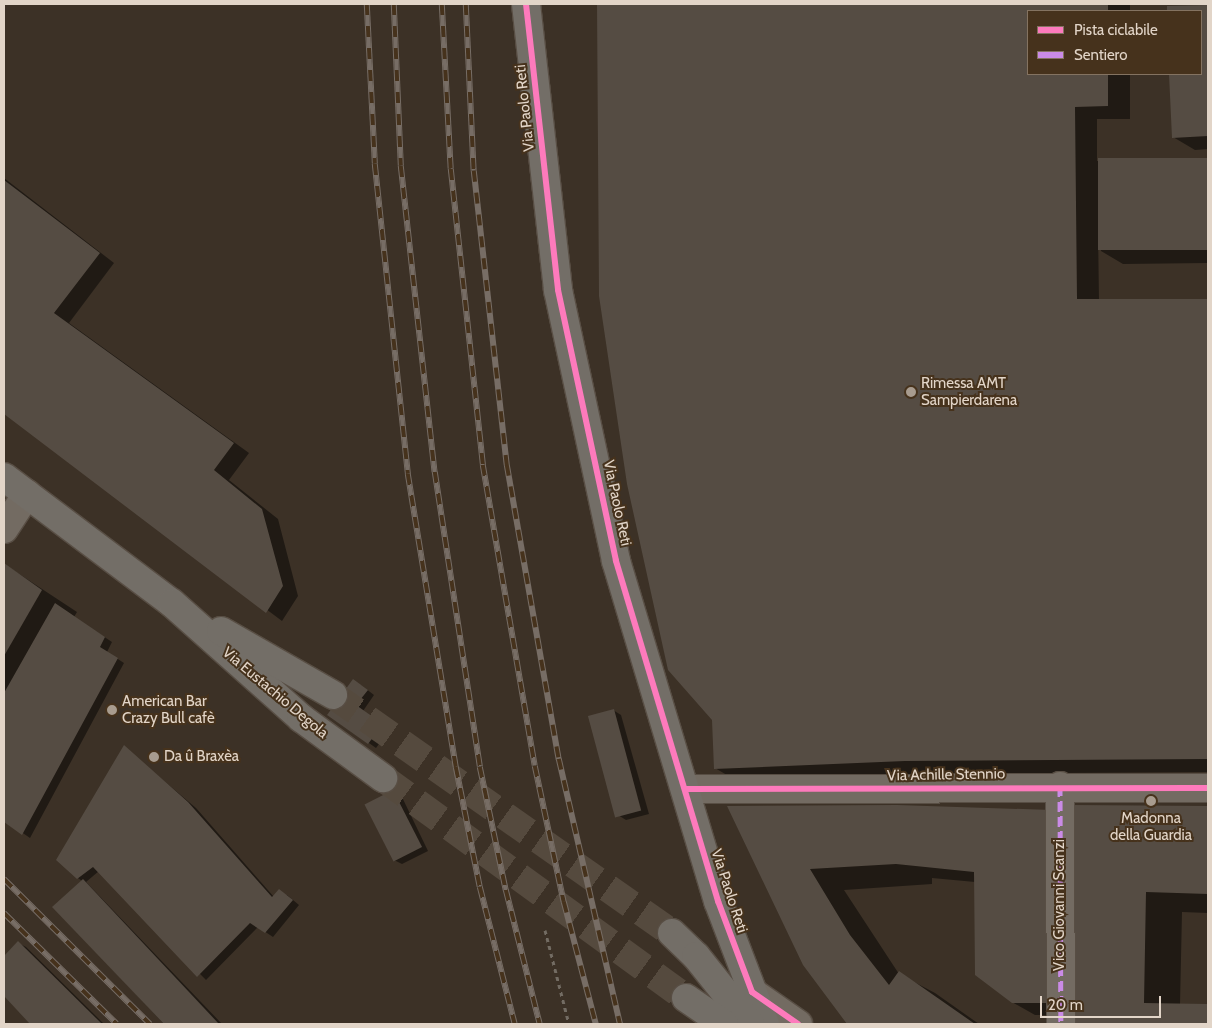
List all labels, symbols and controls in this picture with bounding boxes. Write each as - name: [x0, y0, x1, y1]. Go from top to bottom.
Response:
- legend: [1027, 10, 1202, 75]
- text: Pista ciclabile: [1074, 21, 1158, 39]
- text: Sentiero: [1074, 46, 1127, 64]
- street label: Via Paolo Reti: [511, 64, 539, 152]
- place label: Rimessa AMT Sampierdarena: [921, 374, 1017, 409]
- marker: Rimessa AMT Sampierdarena: [905, 386, 917, 398]
- street label: Via Paolo Reti: [599, 459, 635, 547]
- street label: Via Eustachio Degola: [218, 643, 332, 743]
- place label: American Bar Crazy Bull cafè: [122, 692, 215, 727]
- marker: American Bar Crazy Bull cafè: [106, 704, 118, 716]
- place label: Da û Braxèa: [164, 748, 239, 766]
- marker: Da û Braxèa: [148, 751, 160, 763]
- street label: Via Achille Stennio: [887, 765, 1005, 785]
- marker: Madonna della Guardia: [1145, 795, 1157, 807]
- place label: Madonna della Guardia: [1110, 809, 1192, 844]
- street label: Vico Giovanni Scanzi: [1051, 839, 1069, 971]
- street label: Via Paolo Reti: [707, 847, 751, 935]
- scale bar: [1042, 986, 1163, 1018]
- text: 20 m: [1048, 996, 1083, 1014]

